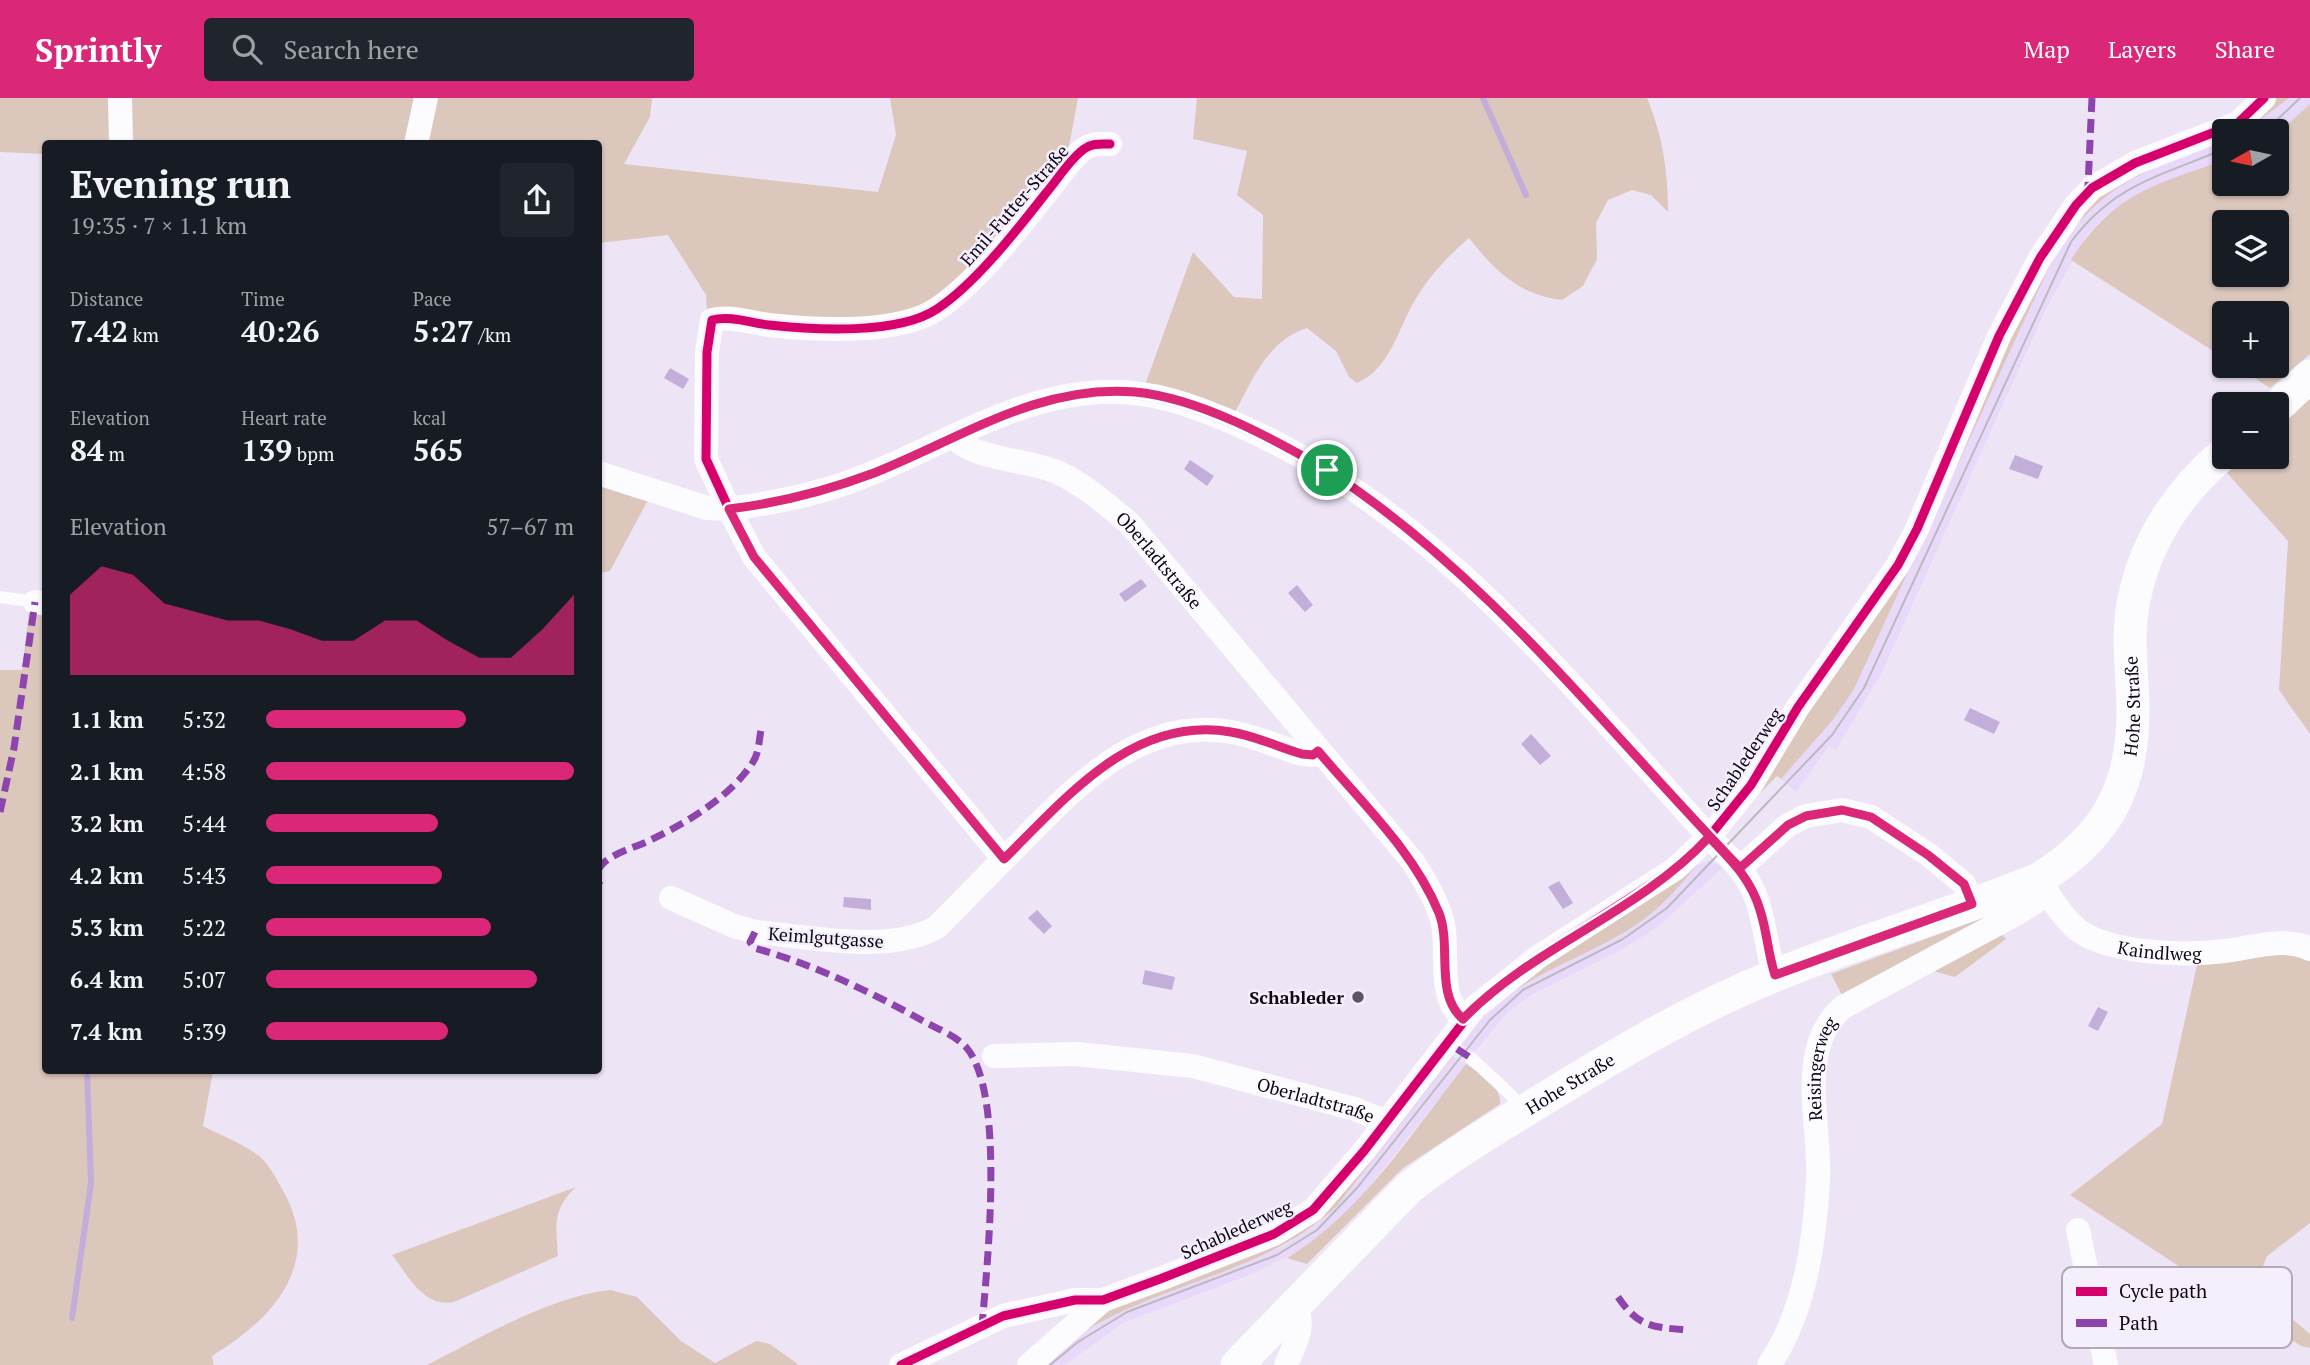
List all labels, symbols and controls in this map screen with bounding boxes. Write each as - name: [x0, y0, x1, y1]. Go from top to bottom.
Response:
- search box: [204, 18, 694, 81]
- text: Sprintly: [35, 28, 162, 71]
- icon: search: [228, 30, 266, 68]
- text: Search here: [284, 32, 419, 66]
- text: Map: [2023, 33, 2070, 65]
- text: Layers: [2108, 33, 2177, 65]
- text: Share: [2215, 33, 2275, 65]
- north arrow: [2212, 119, 2289, 196]
- map controls: [2212, 119, 2289, 469]
- street label: Emil-Futter-Straße: [955, 139, 1073, 271]
- text: Evening run: [70, 159, 291, 209]
- button: share: [500, 163, 574, 237]
- text: 19:35 · 7 × 1.1 km: [70, 210, 247, 241]
- button: layers: [2212, 210, 2289, 287]
- text: Distance: [70, 286, 143, 311]
- text: Time: [241, 286, 285, 311]
- text: Pace: [413, 286, 452, 311]
- button: +: [2212, 301, 2289, 378]
- text: 7.42: [70, 311, 128, 351]
- text: 40:26: [241, 311, 319, 351]
- text: 5:27: [413, 311, 474, 351]
- text: km: [128, 322, 159, 347]
- text: /km: [474, 322, 511, 347]
- button: −: [2212, 392, 2289, 469]
- text: Elevation: [70, 405, 150, 430]
- text: Heart rate: [241, 405, 327, 430]
- text: kcal: [413, 405, 446, 430]
- text: 84: [70, 430, 104, 470]
- text: 139: [241, 430, 292, 470]
- text: 565: [413, 430, 464, 470]
- pin: [1297, 440, 1357, 500]
- text: m: [104, 441, 125, 466]
- text: bpm: [292, 441, 334, 466]
- icon: arrive: [1308, 451, 1346, 489]
- street label: Oberladtstraße: [1111, 506, 1208, 614]
- text: Elevation: [70, 511, 167, 542]
- text: 57–67 m: [486, 511, 574, 542]
- street label: Hohe Straße: [2118, 655, 2145, 758]
- street label: Schablederweg: [1701, 702, 1788, 815]
- text: 1.1 km: [70, 704, 144, 735]
- text: 5:32: [182, 704, 226, 735]
- text: 2.1 km: [70, 756, 144, 787]
- text: 4:58: [182, 756, 226, 787]
- text: 3.2 km: [70, 808, 144, 839]
- text: 5:44: [182, 808, 226, 839]
- text: 4.2 km: [70, 860, 144, 891]
- text: 5:43: [182, 860, 226, 891]
- text: 5.3 km: [70, 912, 144, 943]
- text: 5:22: [182, 912, 226, 943]
- street label: Keimlgutgasse: [767, 921, 885, 953]
- street label: Kaindlweg: [2116, 935, 2202, 965]
- text: 6.4 km: [70, 964, 144, 995]
- text: 5:07: [182, 964, 226, 995]
- place label: Schableder: [1249, 985, 1344, 1009]
- marker: Schableder: [1350, 989, 1366, 1005]
- street label: Reisingerweg: [1802, 1011, 1842, 1122]
- text: 7.4 km: [70, 1016, 142, 1047]
- text: 5:39: [182, 1016, 226, 1047]
- street label: Hohe Straße: [1521, 1047, 1619, 1119]
- street label: Oberladtstraße: [1254, 1072, 1378, 1128]
- street label: Schablederweg: [1177, 1194, 1296, 1264]
- legend: [2062, 1267, 2292, 1348]
- text: Cycle path: [2119, 1278, 2207, 1303]
- text: Path: [2119, 1310, 2158, 1335]

